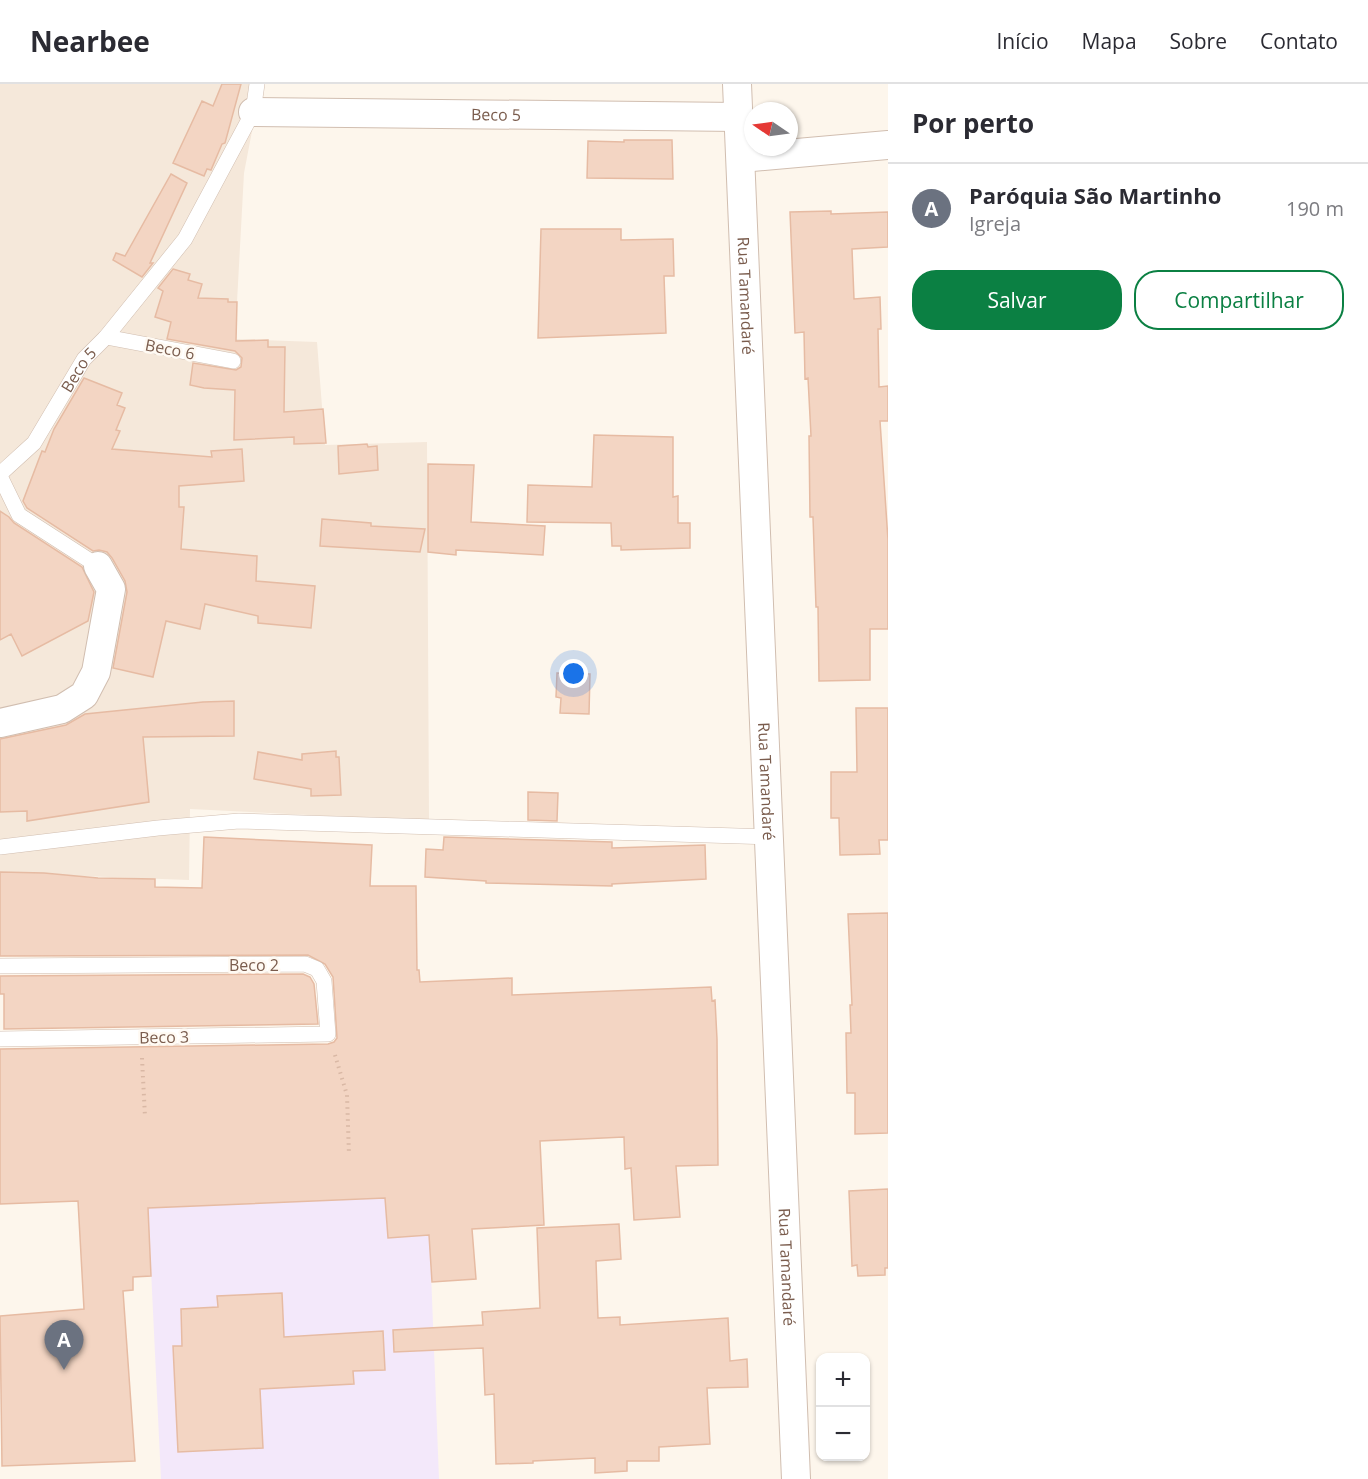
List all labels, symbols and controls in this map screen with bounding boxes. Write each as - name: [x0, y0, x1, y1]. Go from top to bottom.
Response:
- text: Nearbee: [30, 22, 150, 60]
- text: Início: [996, 27, 1049, 55]
- text: Mapa: [1082, 27, 1137, 55]
- text: Sobre: [1170, 27, 1227, 55]
- text: Contato: [1260, 27, 1338, 55]
- north arrow: [744, 102, 798, 156]
- street label: Beco 5: [471, 103, 521, 126]
- text: Por perto: [912, 105, 1034, 141]
- text: Paróquia São Martinho: [969, 180, 1221, 210]
- text: A: [925, 195, 938, 222]
- text: 190 m: [1286, 195, 1344, 222]
- text: Igreja: [969, 210, 1021, 237]
- street label: Rua Tamandaré: [732, 236, 759, 355]
- button: Salvar: [912, 270, 1122, 330]
- button: Compartilhar: [1134, 270, 1344, 330]
- street label: Beco 6: [143, 333, 197, 365]
- street label: Beco 5: [56, 342, 101, 396]
- your location: [559, 659, 588, 688]
- street label: Rua Tamandaré: [753, 722, 780, 841]
- street label: Beco 2: [229, 954, 279, 976]
- street label: Beco 3: [139, 1026, 189, 1048]
- street label: Rua Tamandaré: [774, 1207, 801, 1326]
- pin: A: [44, 1320, 84, 1370]
- map controls: [816, 1353, 870, 1461]
- button: +: [816, 1353, 870, 1407]
- button: −: [816, 1407, 870, 1461]

